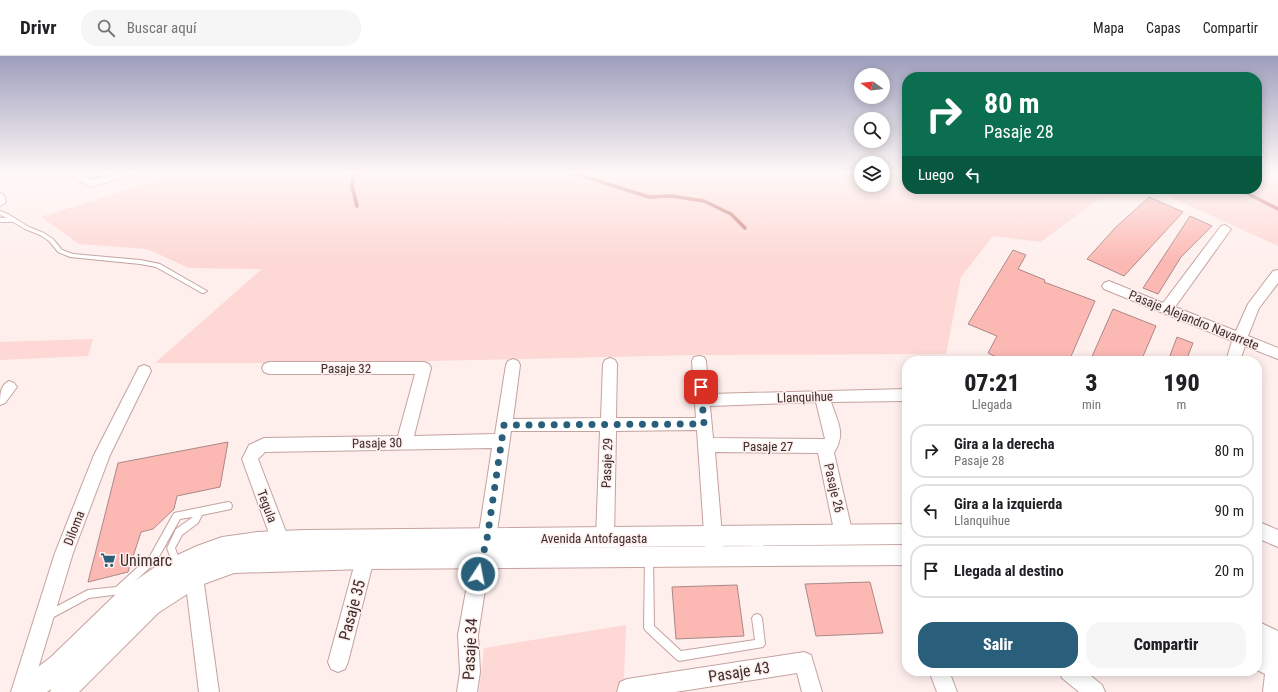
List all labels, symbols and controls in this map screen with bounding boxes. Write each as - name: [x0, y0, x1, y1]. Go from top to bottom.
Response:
- search box: [81, 10, 361, 46]
- text: Drivr: [20, 16, 57, 39]
- icon: search: [95, 17, 117, 39]
- text: Buscar aquí: [127, 19, 197, 37]
- text: Mapa: [1093, 20, 1124, 36]
- text: Capas: [1146, 20, 1181, 36]
- text: Compartir: [1203, 20, 1258, 36]
- north arrow: [854, 68, 890, 104]
- map controls: [854, 68, 890, 192]
- text: 80 m: [984, 87, 1040, 120]
- icon: right: [918, 88, 970, 140]
- button: search: [854, 112, 890, 148]
- text: Pasaje 28: [984, 121, 1054, 142]
- button: layers: [854, 156, 890, 192]
- icon: left: [962, 164, 984, 186]
- text: Luego: [918, 166, 954, 184]
- street label: Pasaje Alejandro Navarrete: [1127, 287, 1261, 353]
- street label: Pasaje 32: [321, 361, 371, 376]
- text: 07:21: [964, 369, 1020, 397]
- text: 3: [1085, 369, 1098, 397]
- text: 190: [1163, 369, 1200, 397]
- pin: [684, 370, 718, 404]
- icon: arrive: [690, 376, 712, 398]
- street label: Llanquihue: [777, 389, 833, 405]
- text: Llegada: [972, 397, 1012, 412]
- text: min: [1082, 397, 1101, 412]
- text: m: [1177, 397, 1186, 412]
- street label: Pasaje 30: [352, 435, 402, 451]
- text: Gira a la derecha: [954, 435, 1055, 453]
- street label: Pasaje 29: [599, 438, 615, 488]
- street label: Pasaje 27: [743, 439, 793, 454]
- icon: right: [920, 440, 942, 462]
- text: 80 m: [1214, 442, 1244, 460]
- text: Pasaje 28: [954, 453, 1004, 468]
- street label: Pasaje 26: [821, 462, 847, 514]
- street label: Tegula: [254, 487, 280, 525]
- text: Gira a la izquierda: [954, 495, 1062, 513]
- icon: left: [920, 500, 942, 522]
- text: 90 m: [1214, 502, 1244, 520]
- street label: Diloma: [61, 509, 87, 547]
- text: Llanquihue: [954, 513, 1010, 528]
- street label: Avenida Antofagasta: [541, 531, 647, 546]
- supermarket icon: Unimarc: [99, 551, 117, 569]
- place label: Unimarc: [120, 551, 172, 570]
- position arrow: [457, 553, 499, 595]
- icon: arrive: [920, 560, 942, 582]
- text: Llegada al destino: [954, 562, 1064, 580]
- text: 20 m: [1214, 562, 1244, 580]
- street label: Pasaje 35: [335, 578, 369, 642]
- street label: Pasaje 34: [459, 617, 481, 680]
- button: Salir: [918, 622, 1078, 668]
- button: Compartir: [1086, 622, 1246, 668]
- street label: Pasaje 43: [707, 658, 771, 686]

